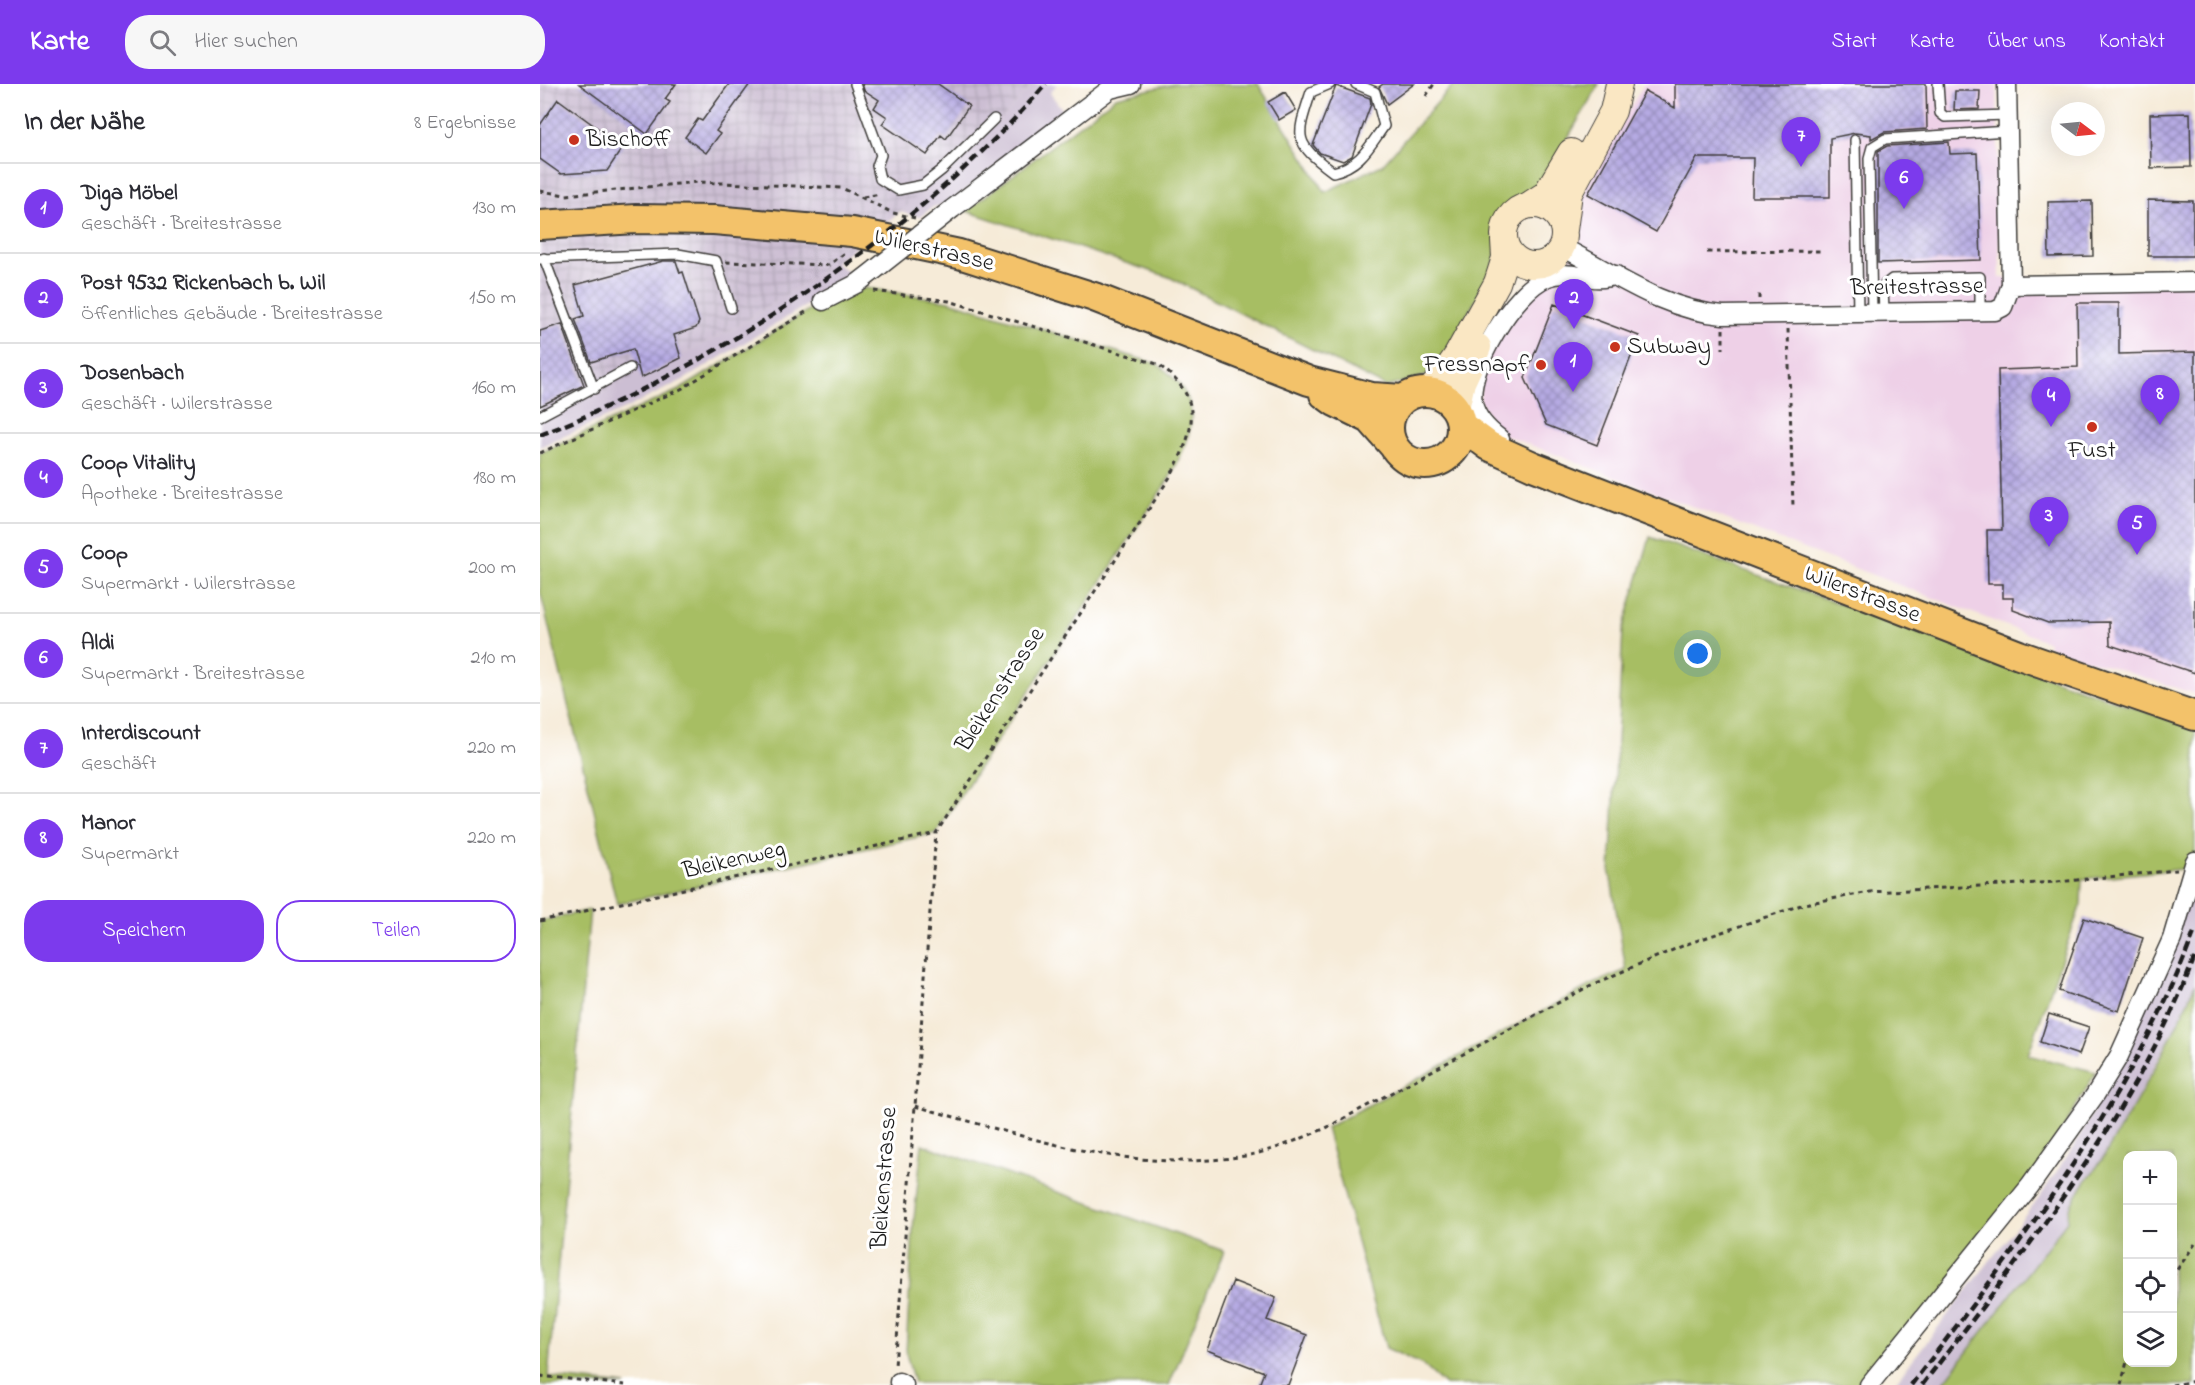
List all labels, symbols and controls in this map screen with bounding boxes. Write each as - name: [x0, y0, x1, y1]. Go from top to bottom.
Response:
- search box: [125, 15, 545, 69]
- text: Karte: [30, 22, 89, 63]
- icon: search: [146, 26, 179, 59]
- text: Hier suchen: [194, 26, 298, 58]
- text: Start: [1831, 27, 1877, 57]
- text: Karte: [1910, 27, 1954, 57]
- text: Über uns: [1987, 27, 2066, 57]
- text: Kontakt: [2099, 27, 2165, 57]
- north arrow: [2051, 102, 2105, 156]
- text: In der Nähe: [24, 104, 145, 142]
- text: 8 Ergebnisse: [414, 109, 516, 138]
- pin: 7: [1782, 118, 1820, 167]
- place label: Bischoff: [585, 123, 671, 158]
- marker: Bischoff: [567, 133, 581, 147]
- pin: 6: [1884, 160, 1924, 209]
- text: Diga Möbel: [81, 178, 178, 210]
- text: 1: [40, 194, 47, 223]
- text: 130 m: [472, 194, 516, 223]
- text: Geschäft · Breitestrasse: [81, 210, 282, 239]
- street label: Wilerstrasse: [871, 220, 998, 282]
- text: Post 9532 Rickenbach b. Wil: [81, 268, 326, 300]
- street label: Breitestrasse: [1849, 269, 1984, 307]
- pin: 2: [1554, 280, 1594, 329]
- text: 2: [39, 284, 48, 313]
- text: 150 m: [469, 284, 516, 313]
- text: Öffentliches Gebäude · Breitestrasse: [81, 300, 383, 329]
- place label: Subway: [1627, 330, 1711, 366]
- marker: Subway: [1608, 340, 1622, 354]
- pin: 1: [1554, 342, 1592, 392]
- place label: Fressnapf: [1423, 348, 1530, 383]
- text: Dosenbach: [81, 358, 184, 390]
- marker: Fressnapf: [1534, 358, 1548, 372]
- text: 3: [39, 374, 48, 403]
- text: 160 m: [472, 374, 516, 403]
- pin: 8: [2140, 376, 2180, 425]
- pin: 4: [2032, 378, 2070, 427]
- text: Geschäft · Wilerstrasse: [81, 390, 272, 419]
- marker: Fust: [2085, 420, 2099, 434]
- place label: Fust: [2067, 434, 2116, 469]
- text: Coop Vitality: [81, 448, 195, 480]
- text: 4: [39, 464, 48, 493]
- text: 180 m: [473, 464, 516, 493]
- text: Apotheke · Breitestrasse: [81, 480, 283, 509]
- pin: 3: [2030, 498, 2068, 547]
- pin: 5: [2118, 506, 2156, 555]
- text: Coop: [81, 538, 128, 570]
- text: 5: [38, 554, 49, 583]
- text: 200 m: [468, 554, 516, 583]
- street label: Wilerstrasse: [1799, 557, 1926, 633]
- text: Supermarkt · Wilerstrasse: [81, 570, 295, 599]
- street label: Bleikenstrasse: [947, 620, 1055, 760]
- text: Aldi: [81, 628, 115, 660]
- your location: [1683, 639, 1712, 668]
- text: 6: [39, 644, 48, 673]
- text: 210 m: [471, 644, 516, 673]
- text: Supermarkt · Breitestrasse: [81, 660, 305, 689]
- text: Interdiscount: [81, 718, 201, 750]
- text: 7: [39, 734, 48, 763]
- text: 220 m: [467, 734, 516, 763]
- text: Geschäft: [81, 750, 156, 779]
- text: Manor: [81, 808, 135, 840]
- text: 8: [40, 824, 47, 853]
- text: 220 m: [467, 824, 516, 853]
- street label: Bleikenweg: [678, 832, 789, 890]
- text: Supermarkt: [81, 840, 179, 869]
- button: Speichern: [24, 900, 264, 962]
- button: Teilen: [276, 900, 516, 962]
- street label: Bleikenstrasse: [862, 1105, 907, 1251]
- map controls: [2123, 1151, 2177, 1367]
- button: +: [2123, 1151, 2177, 1205]
- button: −: [2123, 1205, 2177, 1259]
- button: locate: [2123, 1259, 2177, 1313]
- button: layers: [2123, 1313, 2177, 1367]

